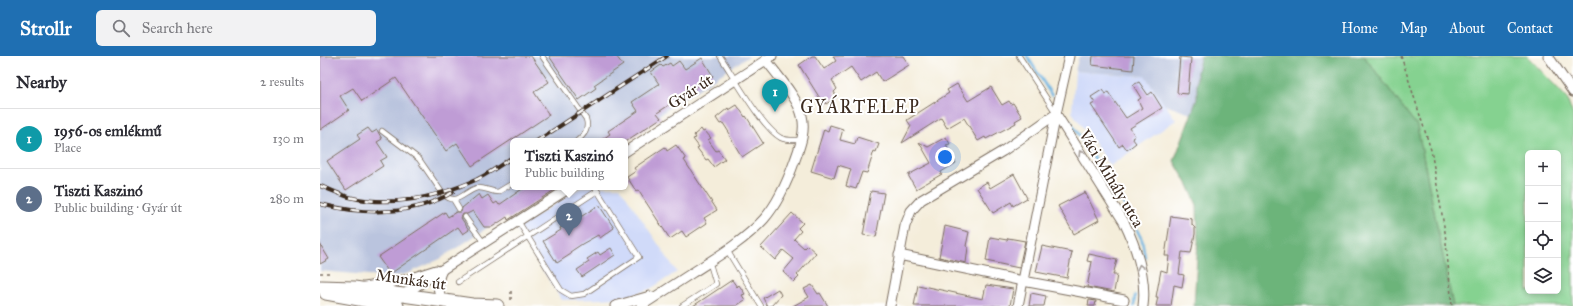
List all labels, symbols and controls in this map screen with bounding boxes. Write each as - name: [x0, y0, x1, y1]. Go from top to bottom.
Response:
- search box: [96, 10, 376, 46]
- text: Strollr: [20, 17, 72, 40]
- icon: search: [110, 17, 132, 39]
- text: Search here: [142, 19, 213, 37]
- text: Home: [1341, 20, 1378, 37]
- text: Map: [1400, 20, 1427, 37]
- text: About: [1449, 20, 1485, 37]
- text: Contact: [1507, 20, 1553, 37]
- street label: Gyár út: [664, 70, 716, 113]
- text: Nearby: [16, 72, 67, 93]
- text: 2 results: [260, 74, 304, 90]
- pin: 1: [762, 79, 788, 112]
- district label: GYÁRTELEP: [800, 94, 920, 118]
- text: 1956-os emlékmű: [54, 122, 162, 140]
- street label: Váci Mihály utca: [1074, 125, 1148, 231]
- text: 1: [26, 131, 32, 147]
- text: 130 m: [272, 131, 304, 147]
- popup: [510, 138, 628, 190]
- text: Place: [54, 140, 81, 156]
- text: Tiszti Kaszinó: [525, 147, 613, 165]
- your location: [935, 147, 955, 167]
- one-way arrow: [1078, 150, 1085, 157]
- map controls: [1525, 150, 1561, 294]
- button: +: [1525, 150, 1561, 186]
- text: Public building: [525, 165, 604, 181]
- text: Tiszti Kaszinó: [54, 182, 143, 200]
- button: −: [1525, 186, 1561, 222]
- text: 2: [26, 191, 32, 207]
- text: 280 m: [269, 191, 304, 207]
- text: Public building · Gyár út: [54, 200, 182, 216]
- pin: 2: [556, 203, 582, 236]
- button: locate: [1525, 222, 1561, 258]
- button: layers: [1525, 258, 1561, 294]
- one-way arrow: [1136, 264, 1144, 270]
- street label: Munkás út: [374, 265, 448, 294]

